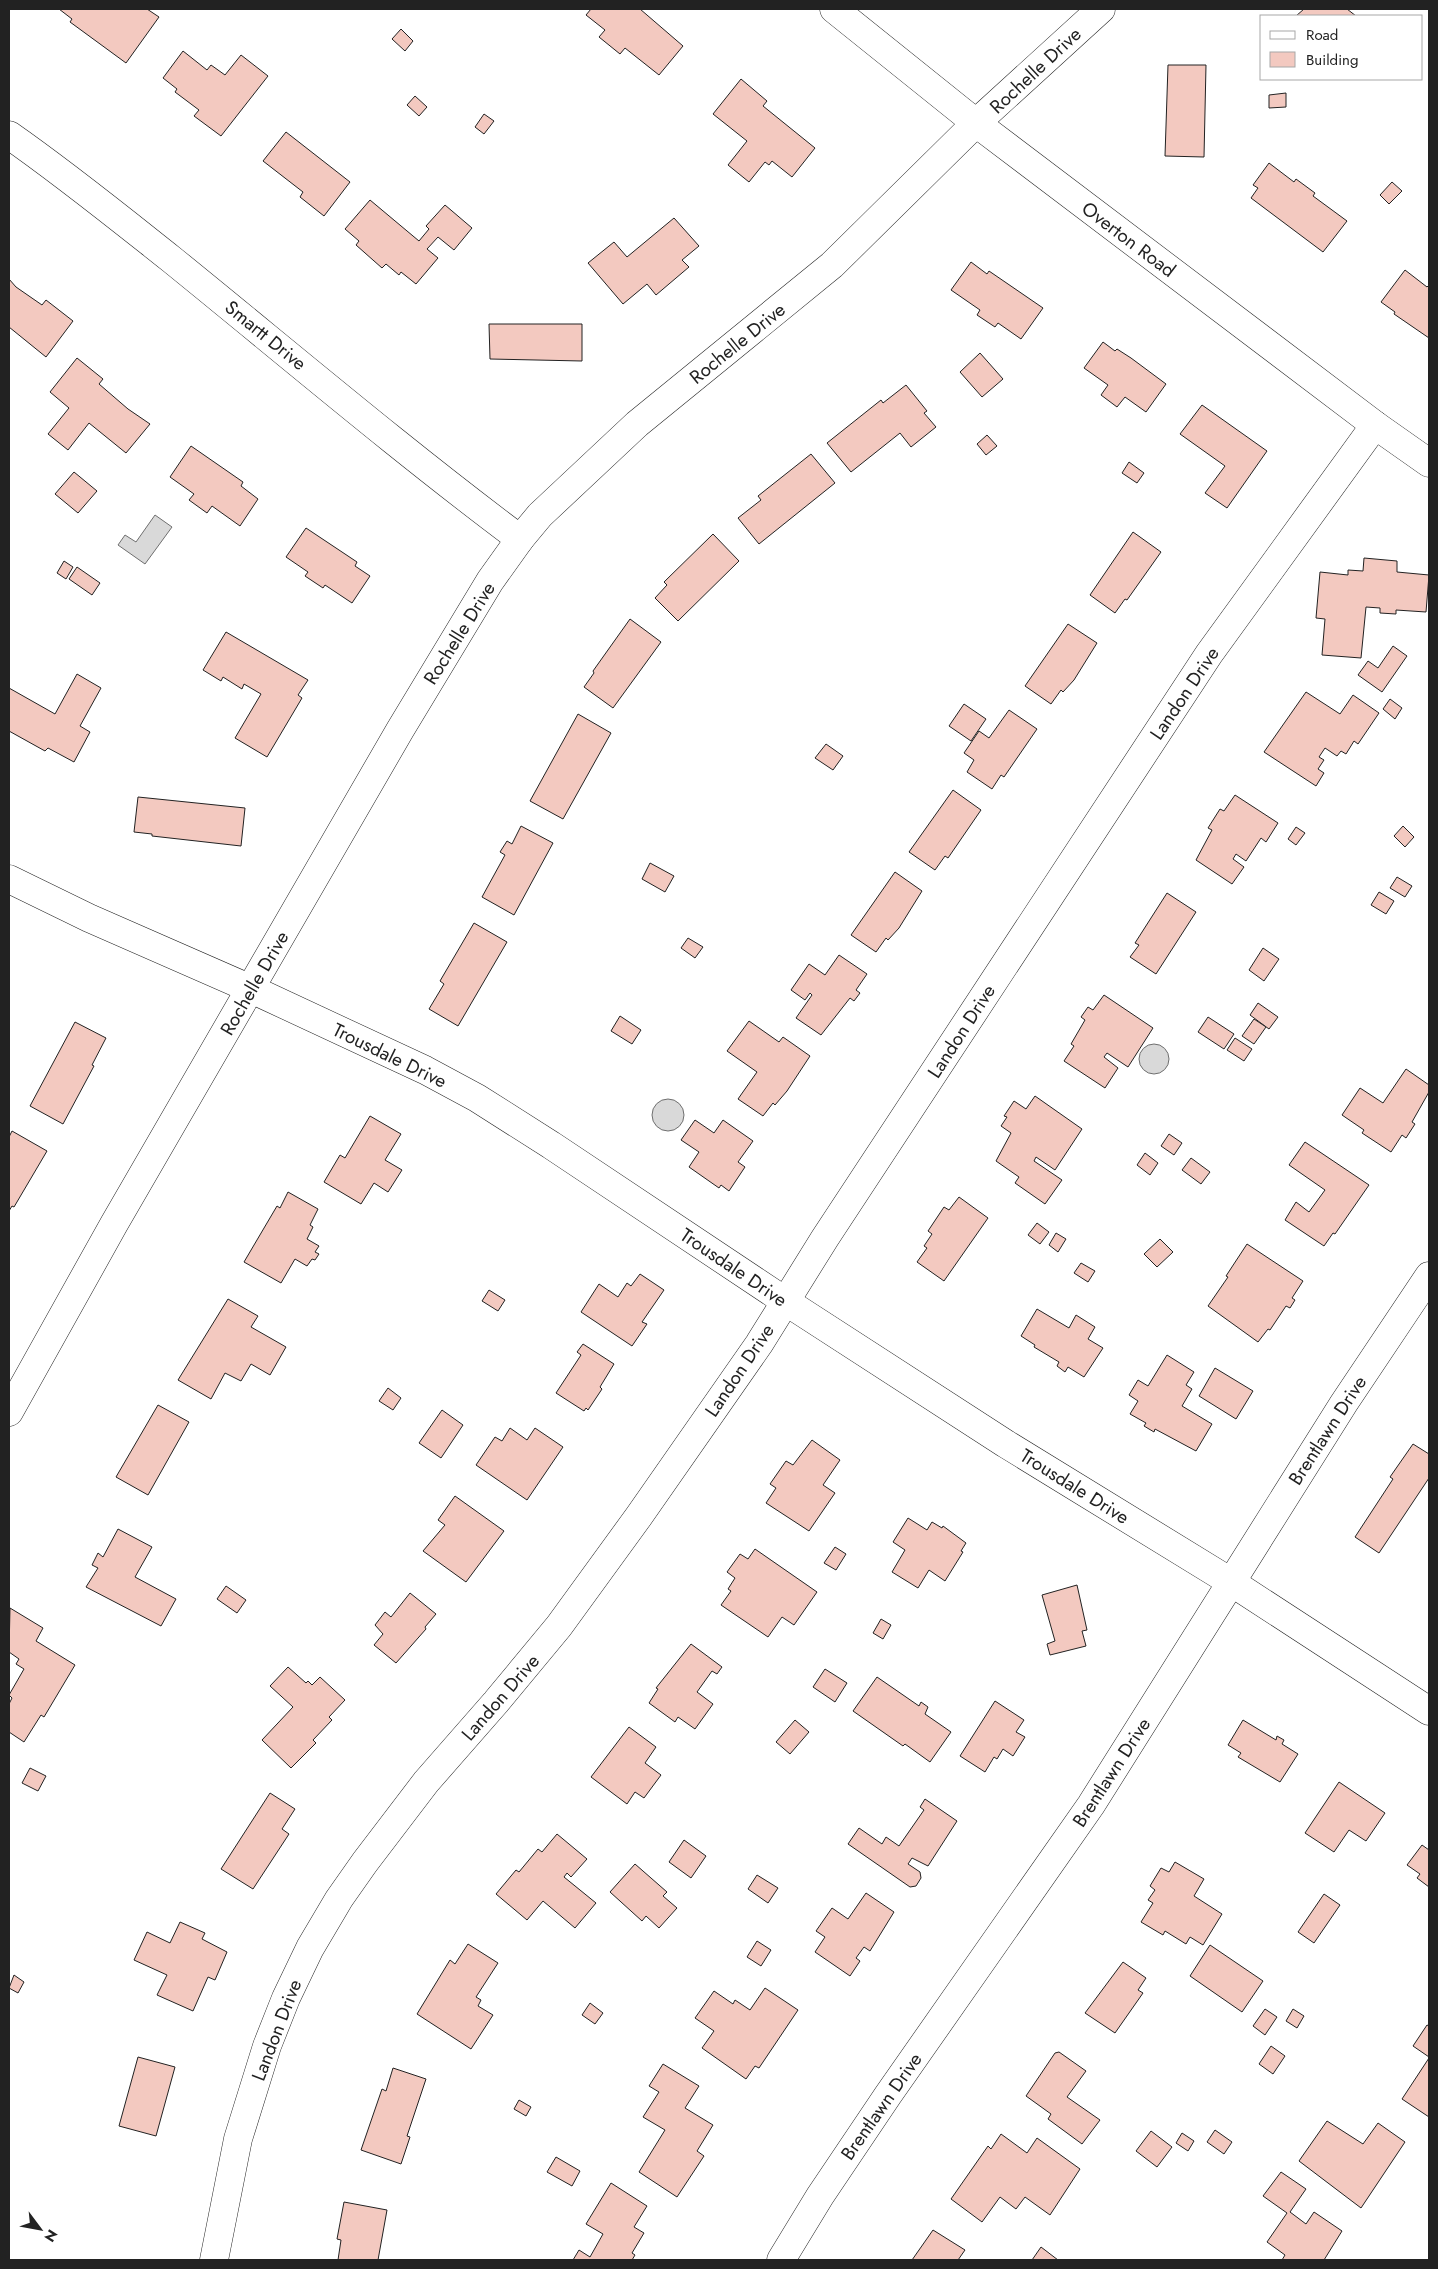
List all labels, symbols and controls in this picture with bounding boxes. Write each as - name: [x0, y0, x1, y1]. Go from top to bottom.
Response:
- legend: [1260, 15, 1423, 80]
- street label: Rochelle Drive: [984, 21, 1087, 120]
- text: Road: [1306, 24, 1338, 46]
- text: Building: [1306, 49, 1358, 71]
- street label: Overton Road: [1076, 195, 1181, 284]
- street label: Smartt Drive: [219, 294, 312, 377]
- street label: Rochelle Drive: [684, 296, 791, 390]
- street label: Rochelle Drive: [417, 577, 502, 690]
- street label: Landon Drive: [1143, 641, 1226, 745]
- street label: Rochelle Drive: [214, 926, 295, 1040]
- street label: Landon Drive: [921, 979, 1002, 1083]
- street label: Trousdale Drive: [328, 1016, 451, 1095]
- street label: Trousdale Drive: [675, 1222, 793, 1313]
- street label: Landon Drive: [698, 1318, 781, 1422]
- street label: Brentlawn Drive: [1282, 1370, 1373, 1490]
- street label: Trousdale Drive: [1015, 1442, 1134, 1531]
- street label: Landon Drive: [455, 1648, 546, 1746]
- street label: Brentlawn Drive: [1066, 1712, 1157, 1832]
- street label: Landon Drive: [245, 1975, 308, 2085]
- street label: Brentlawn Drive: [834, 2047, 929, 2165]
- north arrow: [15, 2204, 65, 2254]
- text: N: [40, 2226, 62, 2246]

